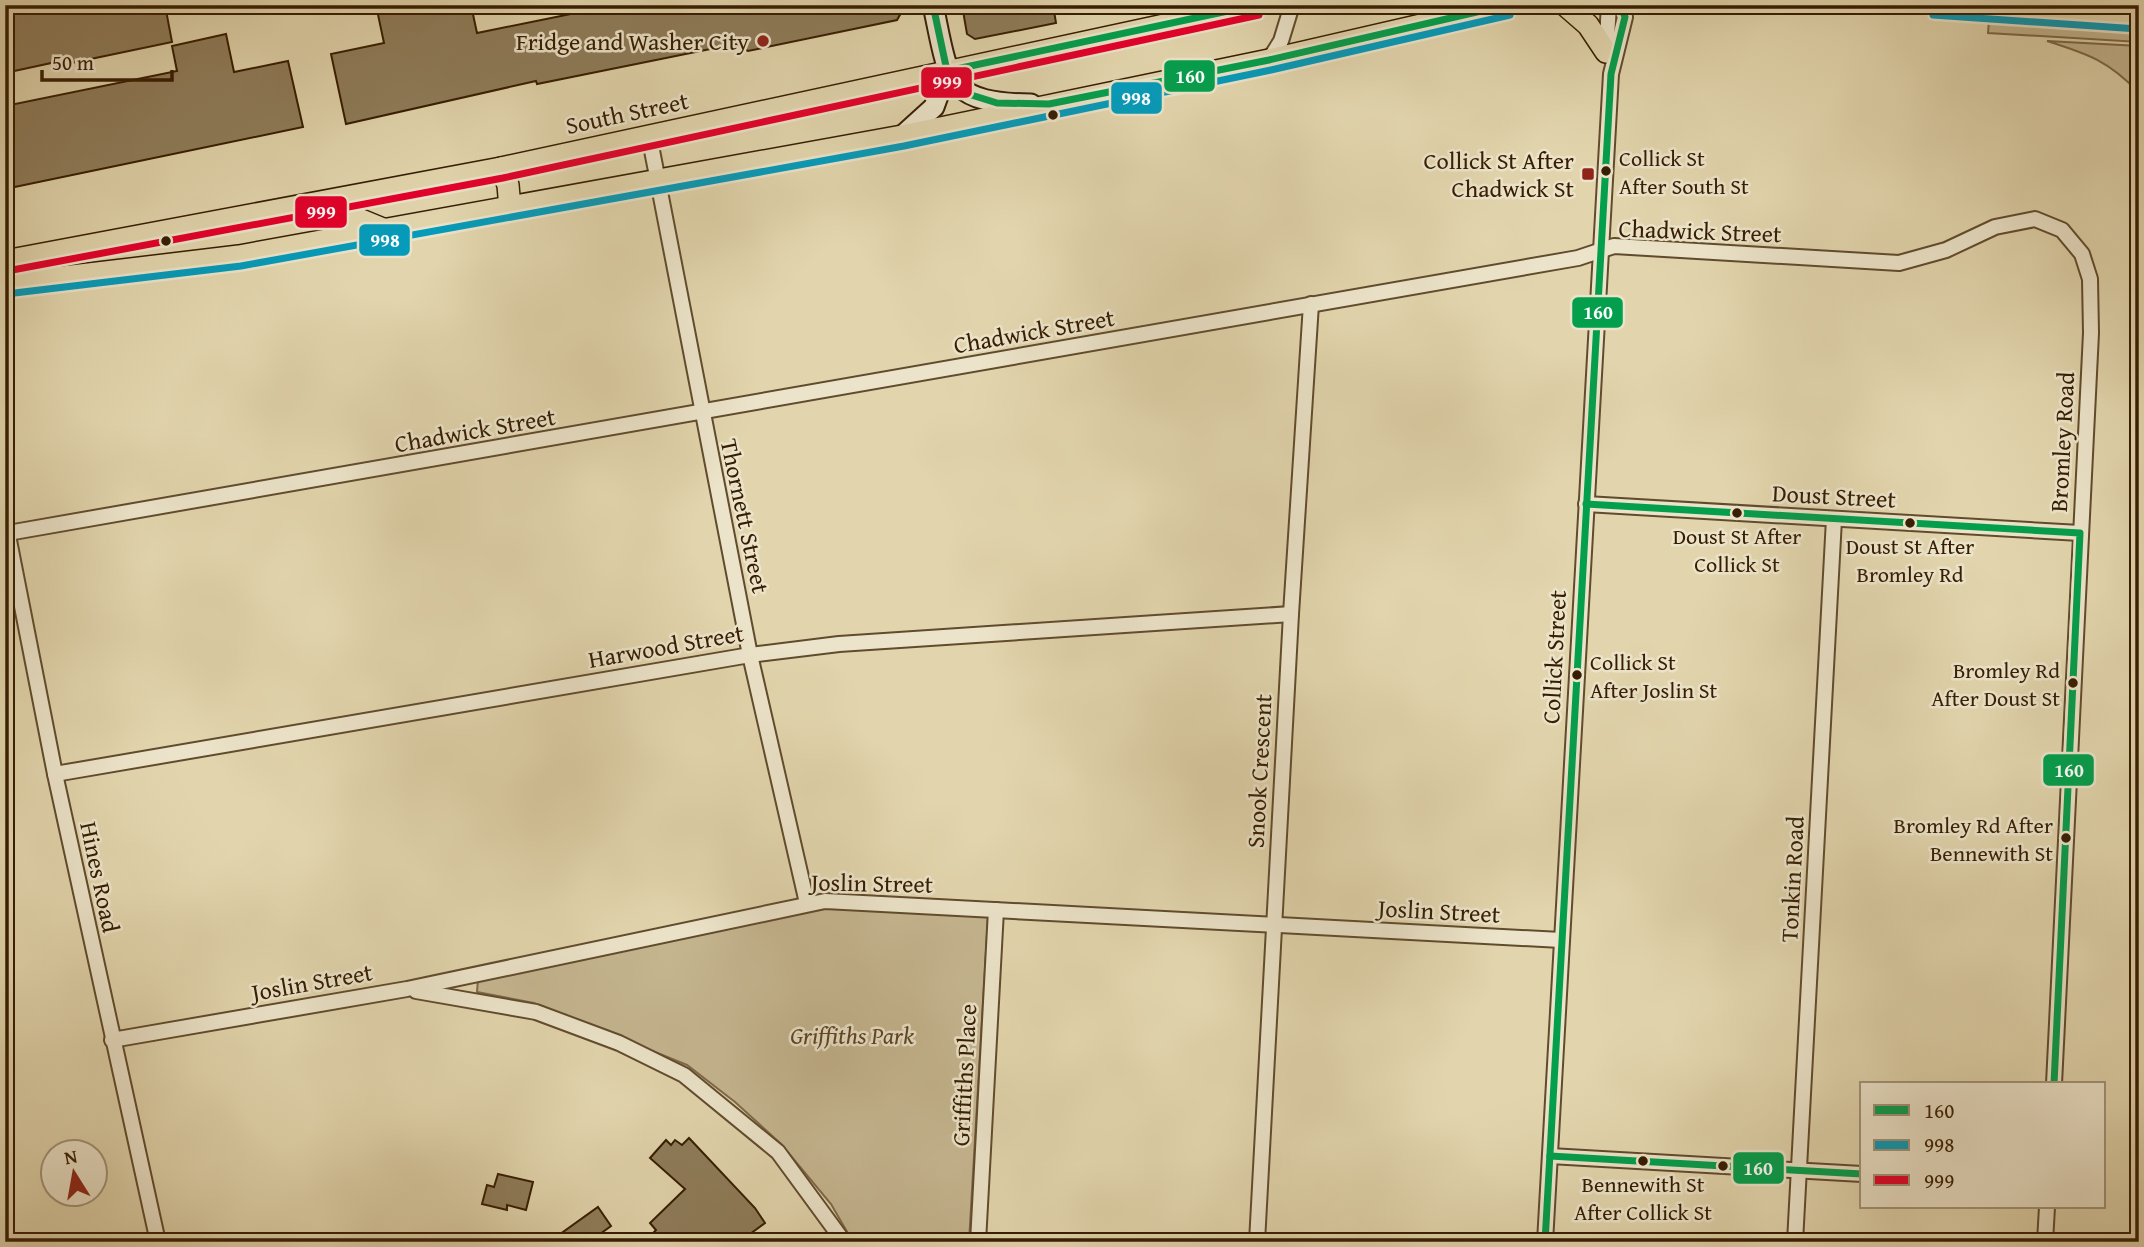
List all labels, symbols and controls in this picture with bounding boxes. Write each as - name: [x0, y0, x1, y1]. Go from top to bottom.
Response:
- place label: Fridge and Washer City: [516, 24, 749, 59]
- marker: Fridge and Washer City: [755, 33, 771, 49]
- scale bar: [42, 38, 172, 82]
- text: 50 m: [52, 47, 94, 78]
- line badge: 160: [1163, 59, 1216, 93]
- text: 160: [1175, 62, 1205, 90]
- line badge: 999: [920, 66, 973, 99]
- text: 999: [932, 68, 962, 96]
- line badge: 998: [1110, 81, 1163, 115]
- street label: South Street: [562, 83, 692, 143]
- text: 998: [1121, 84, 1151, 112]
- unlabelled marker: [1046, 108, 1060, 122]
- place label: Collick St After South St: [1619, 142, 1749, 202]
- place label: Collick St After Chadwick St: [1423, 143, 1575, 206]
- marker: Collick St After South St: [1599, 164, 1613, 178]
- marker: Collick St After Chadwick St: [1580, 166, 1596, 182]
- line badge: 999: [294, 195, 348, 229]
- text: 999: [306, 198, 336, 226]
- street label: Chadwick Street: [1618, 211, 1783, 251]
- line badge: 998: [358, 223, 411, 257]
- text: 998: [370, 226, 400, 254]
- unlabelled marker: [159, 234, 173, 248]
- line badge: 160: [1571, 296, 1624, 329]
- text: 160: [1583, 298, 1613, 326]
- street label: Chadwick Street: [951, 300, 1118, 362]
- street label: Bromley Road: [2041, 371, 2083, 513]
- street label: Chadwick Street: [392, 399, 559, 461]
- street label: Thornett Street: [712, 436, 779, 597]
- street label: Doust Street: [1771, 475, 1897, 517]
- marker: Doust St After Collick St: [1730, 506, 1744, 520]
- marker: Doust St After Bromley Rd: [1903, 516, 1917, 530]
- place label: Doust St After Collick St: [1673, 520, 1801, 580]
- place label: Doust St After Bromley Rd: [1846, 530, 1974, 590]
- street label: Collick Street: [1533, 589, 1575, 725]
- street label: Harwood Street: [586, 615, 747, 677]
- place label: Collick St After Joslin St: [1590, 646, 1718, 706]
- place label: Bromley Rd After Doust St: [1931, 654, 2060, 714]
- marker: Collick St After Joslin St: [1570, 668, 1584, 682]
- marker: Bromley Rd After Doust St: [2066, 676, 2080, 690]
- street label: Snook Crescent: [1237, 692, 1281, 849]
- line badge: 160: [2042, 753, 2095, 787]
- text: 160: [2054, 756, 2084, 784]
- place label: Bromley Rd After Bennewith St: [1893, 809, 2053, 869]
- street label: Tonkin Road: [1771, 815, 1813, 943]
- street label: Hines Road: [71, 818, 129, 936]
- marker: Bromley Rd After Bennewith St: [2059, 831, 2073, 845]
- street label: Joslin Street: [808, 864, 934, 902]
- street label: Joslin Street: [1374, 890, 1501, 932]
- street label: Joslin Street: [246, 954, 376, 1010]
- street label: Griffiths Place: [943, 1003, 985, 1147]
- park label: Griffiths Park: [790, 1018, 914, 1053]
- legend: [1860, 1082, 2106, 1208]
- text: 160: [1924, 1095, 1954, 1126]
- text: 998: [1924, 1129, 1954, 1160]
- north arrow: [38, 1138, 108, 1208]
- text: N: [62, 1141, 80, 1171]
- line badge: 160: [1732, 1151, 1785, 1185]
- marker: Bennewith St After Collick St: [1636, 1154, 1650, 1168]
- text: 160: [1743, 1154, 1773, 1182]
- unlabelled marker: [1716, 1159, 1730, 1173]
- text: 999: [1924, 1165, 1954, 1196]
- place label: Bennewith St After Collick St: [1574, 1168, 1712, 1228]

